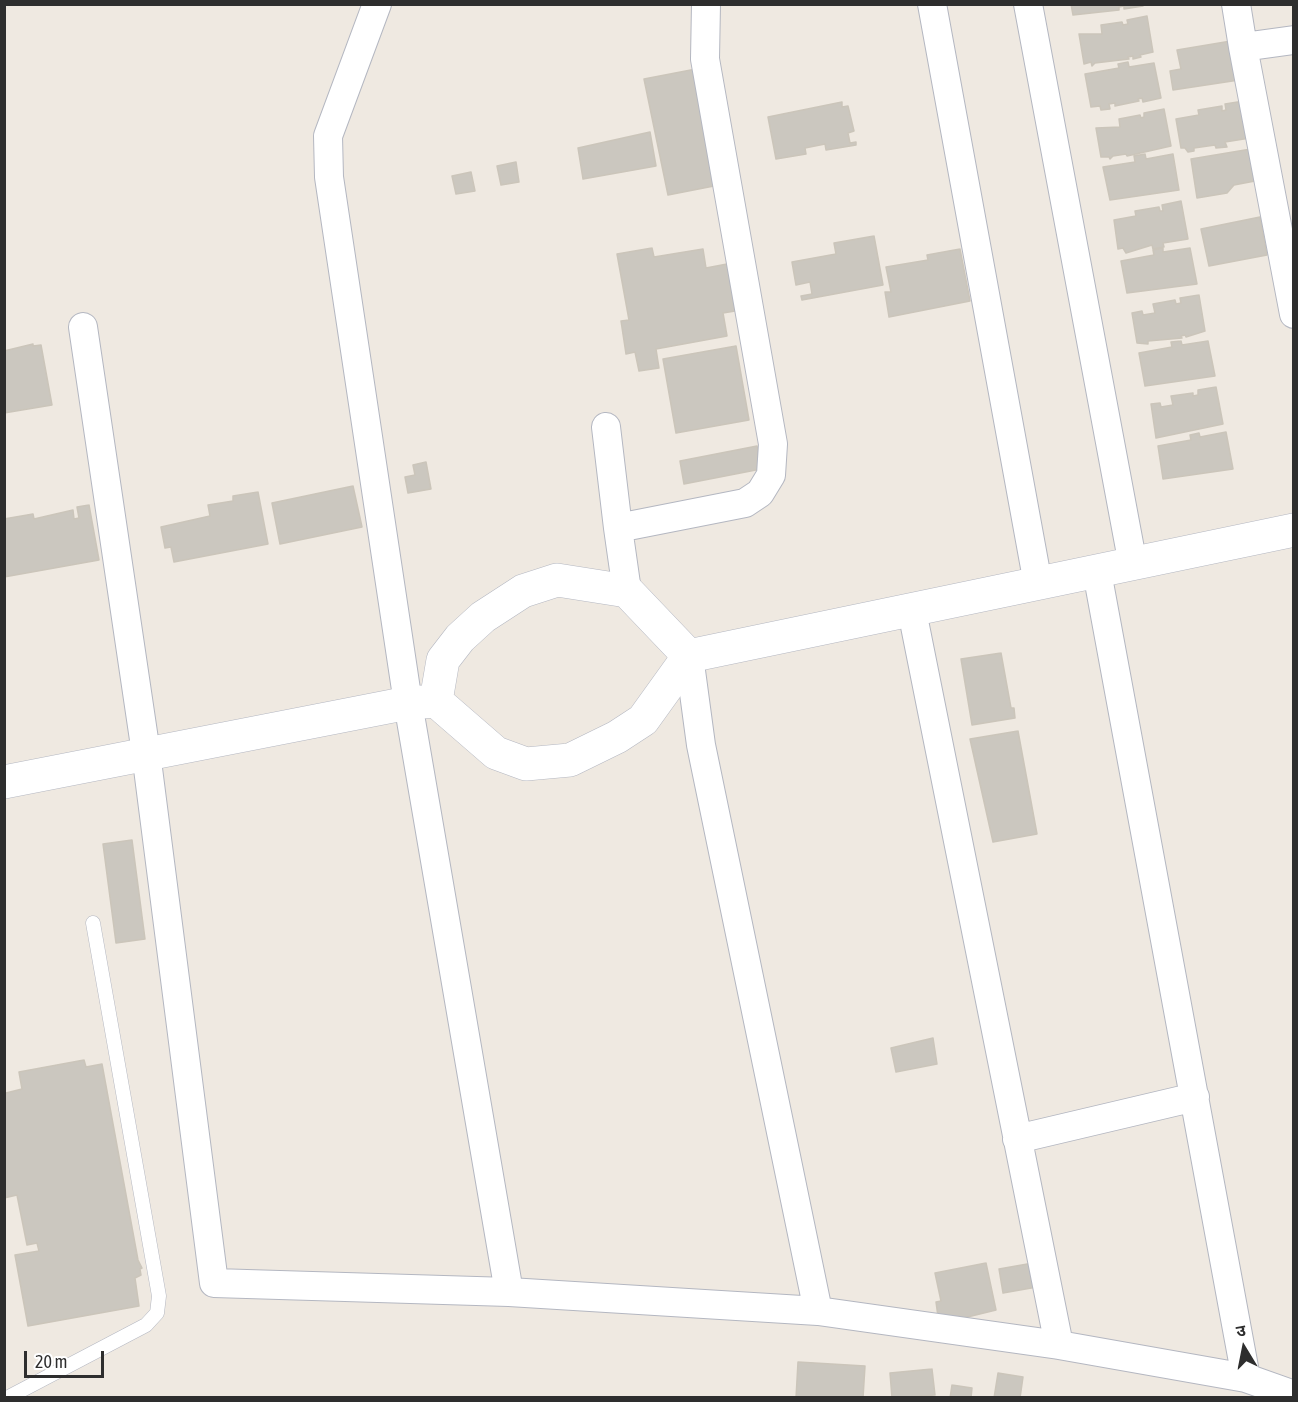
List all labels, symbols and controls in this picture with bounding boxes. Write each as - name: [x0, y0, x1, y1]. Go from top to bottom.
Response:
- north arrow: [1214, 1318, 1274, 1378]
- text: उ: [1235, 1321, 1247, 1340]
- scale bar: [27, 1339, 106, 1377]
- text: 20 m: [35, 1351, 67, 1372]

